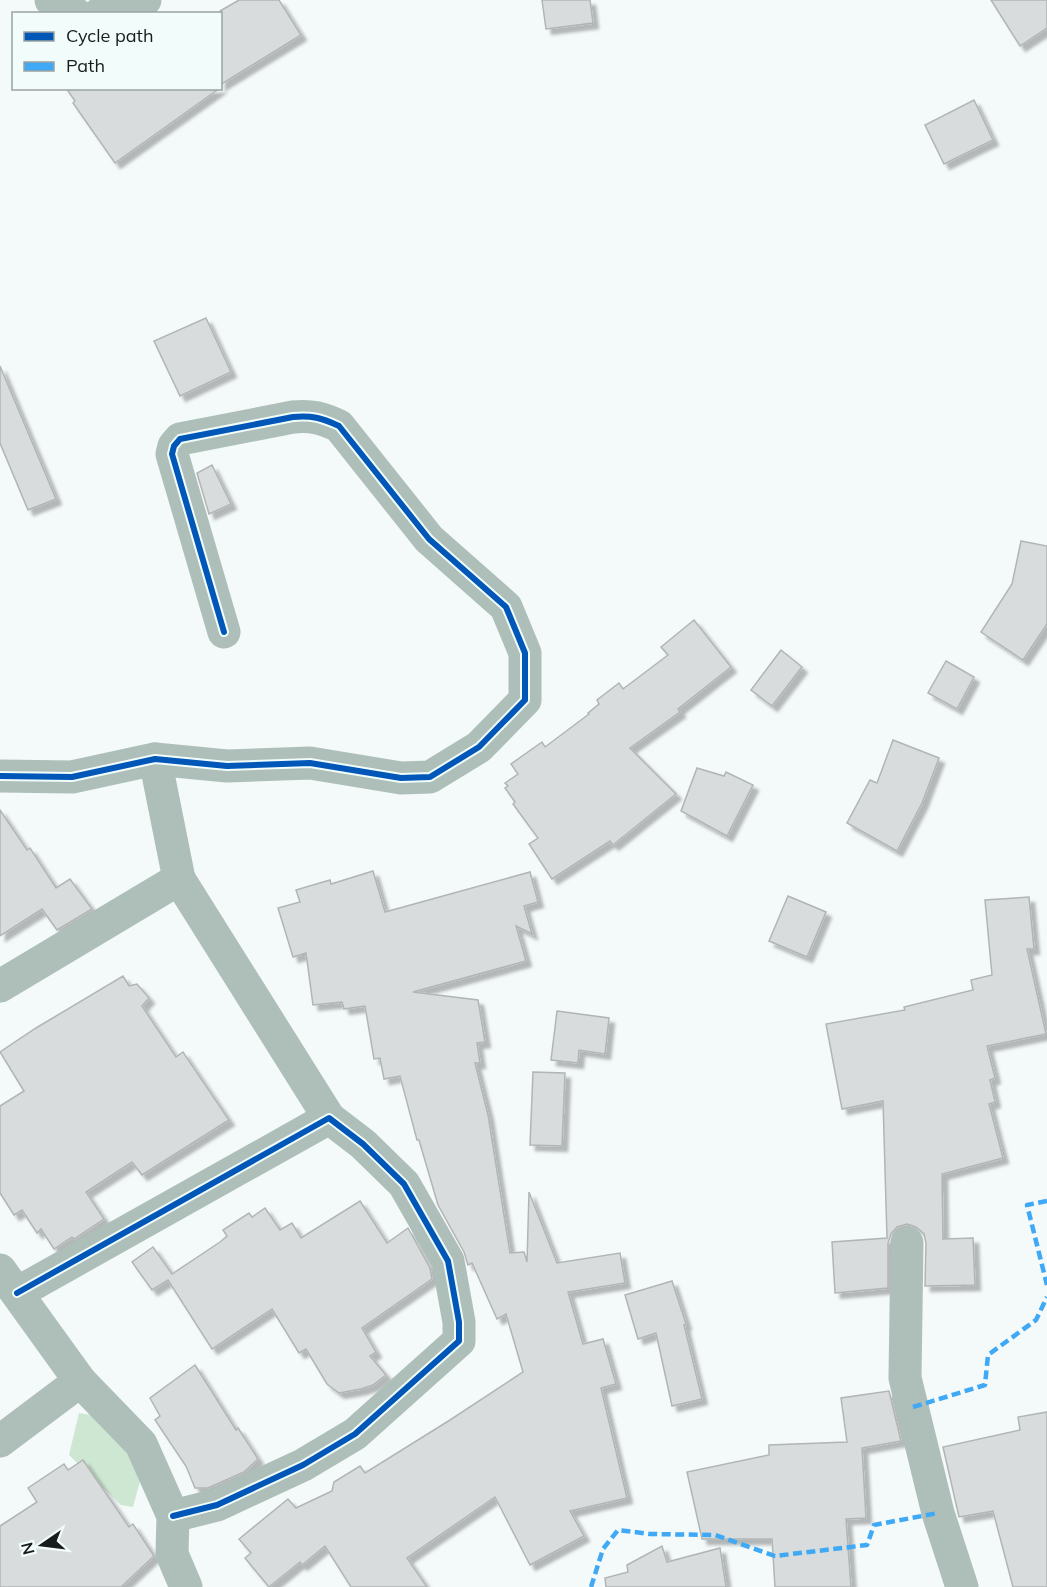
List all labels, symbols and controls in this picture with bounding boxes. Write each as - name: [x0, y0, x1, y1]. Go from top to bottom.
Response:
- legend: [12, 12, 222, 90]
- text: Cycle path: [66, 24, 153, 47]
- text: Path: [66, 54, 105, 77]
- north arrow: [12, 1515, 72, 1575]
- text: N: [16, 1540, 39, 1557]

